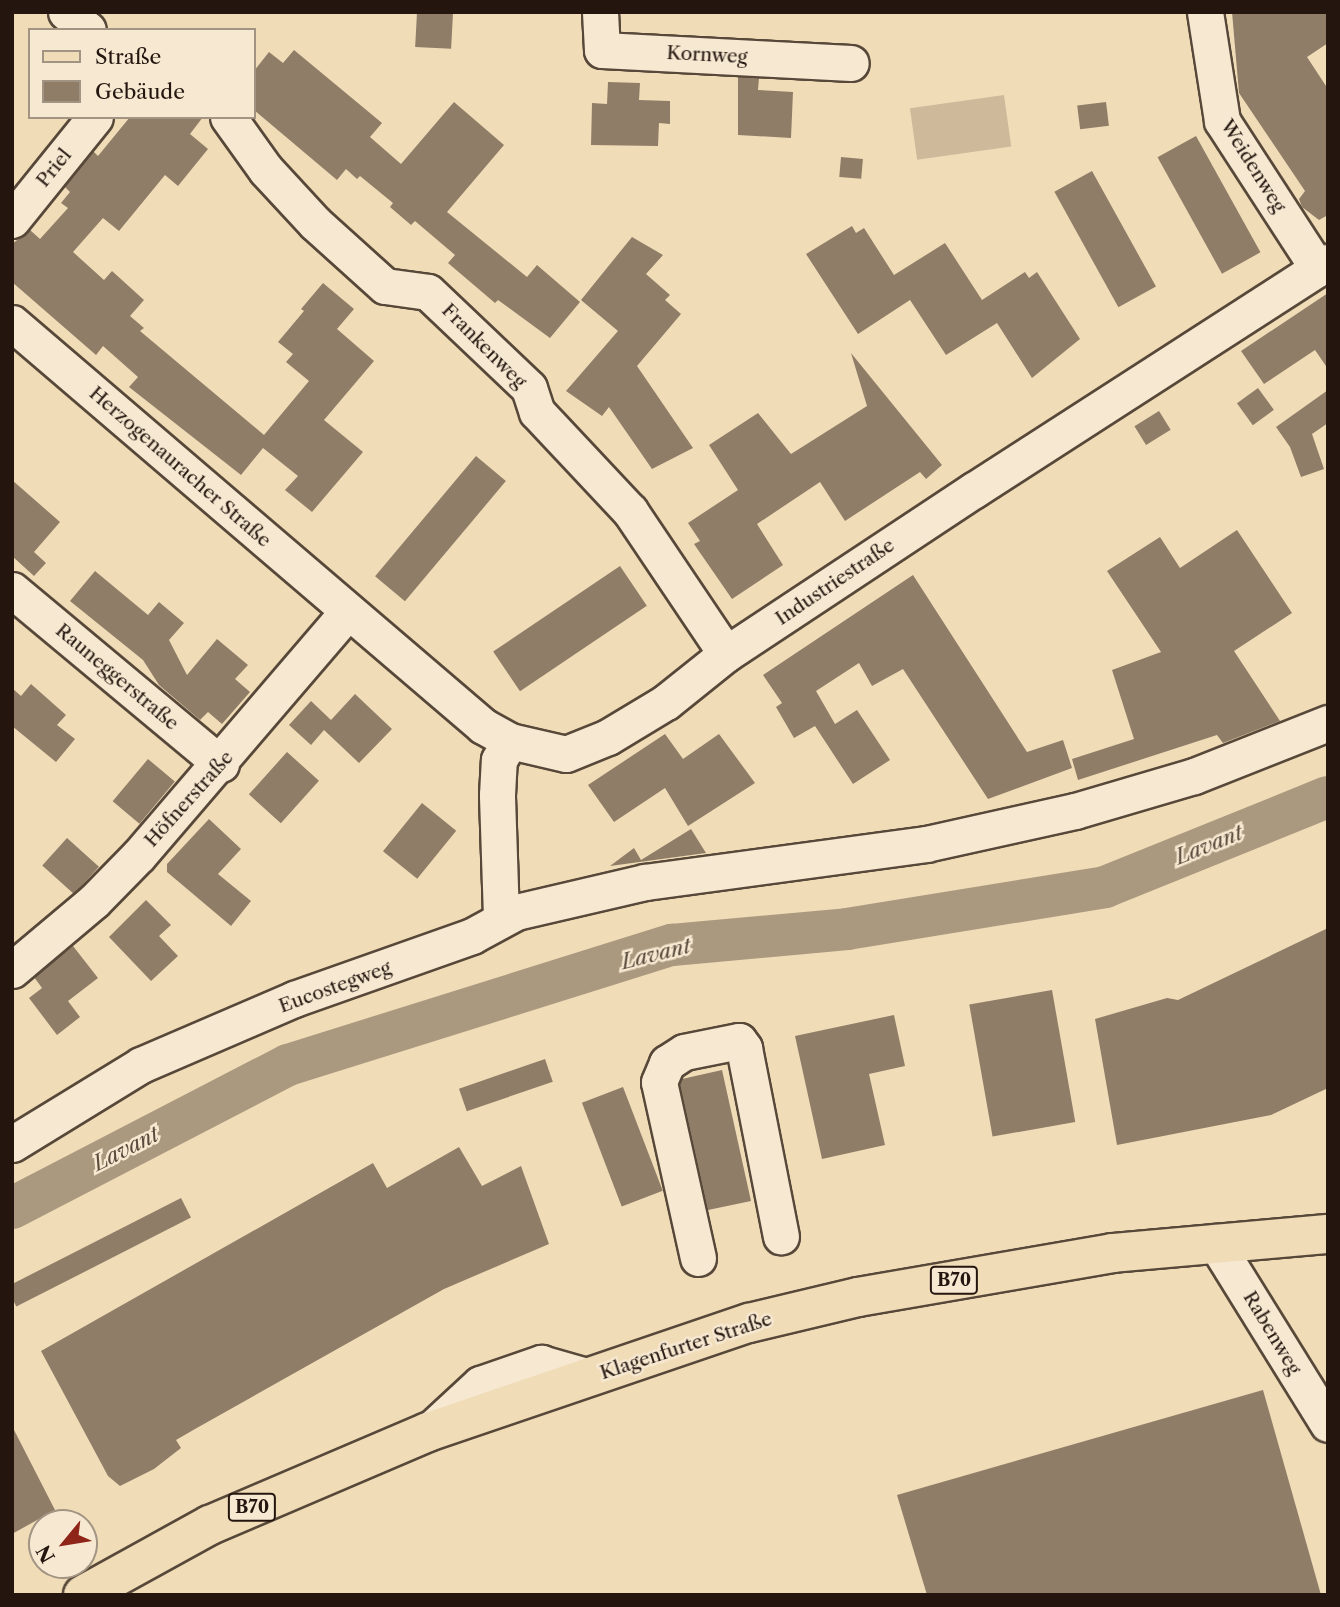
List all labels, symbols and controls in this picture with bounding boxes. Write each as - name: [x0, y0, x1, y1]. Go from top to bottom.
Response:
- legend: [28, 28, 256, 119]
- street label: Kornweg: [666, 41, 748, 69]
- text: Straße: [95, 44, 161, 69]
- text: Gebäude: [95, 79, 185, 104]
- street label: Weidenweg: [1215, 115, 1291, 217]
- street label: Priel: [32, 144, 76, 192]
- street label: Frankenweg: [437, 299, 531, 393]
- street label: Herzogenauracher Straße: [84, 382, 276, 552]
- street label: Industriestraße: [771, 534, 899, 630]
- street label: Rauneggerstraße: [51, 619, 183, 735]
- street label: Höfnerstraße: [140, 746, 238, 852]
- water label: Lavant: [1171, 820, 1247, 870]
- water label: Lavant: [619, 933, 693, 975]
- street label: Eucostegweg: [276, 956, 394, 1018]
- water label: Lavant: [89, 1122, 163, 1176]
- road number: B70: [930, 1266, 978, 1294]
- street label: Rabenweg: [1238, 1287, 1306, 1379]
- street label: Klagenfurter Straße: [597, 1307, 775, 1385]
- road number: B70: [228, 1492, 276, 1522]
- north arrow: [28, 1509, 98, 1579]
- text: N: [32, 1541, 60, 1567]

